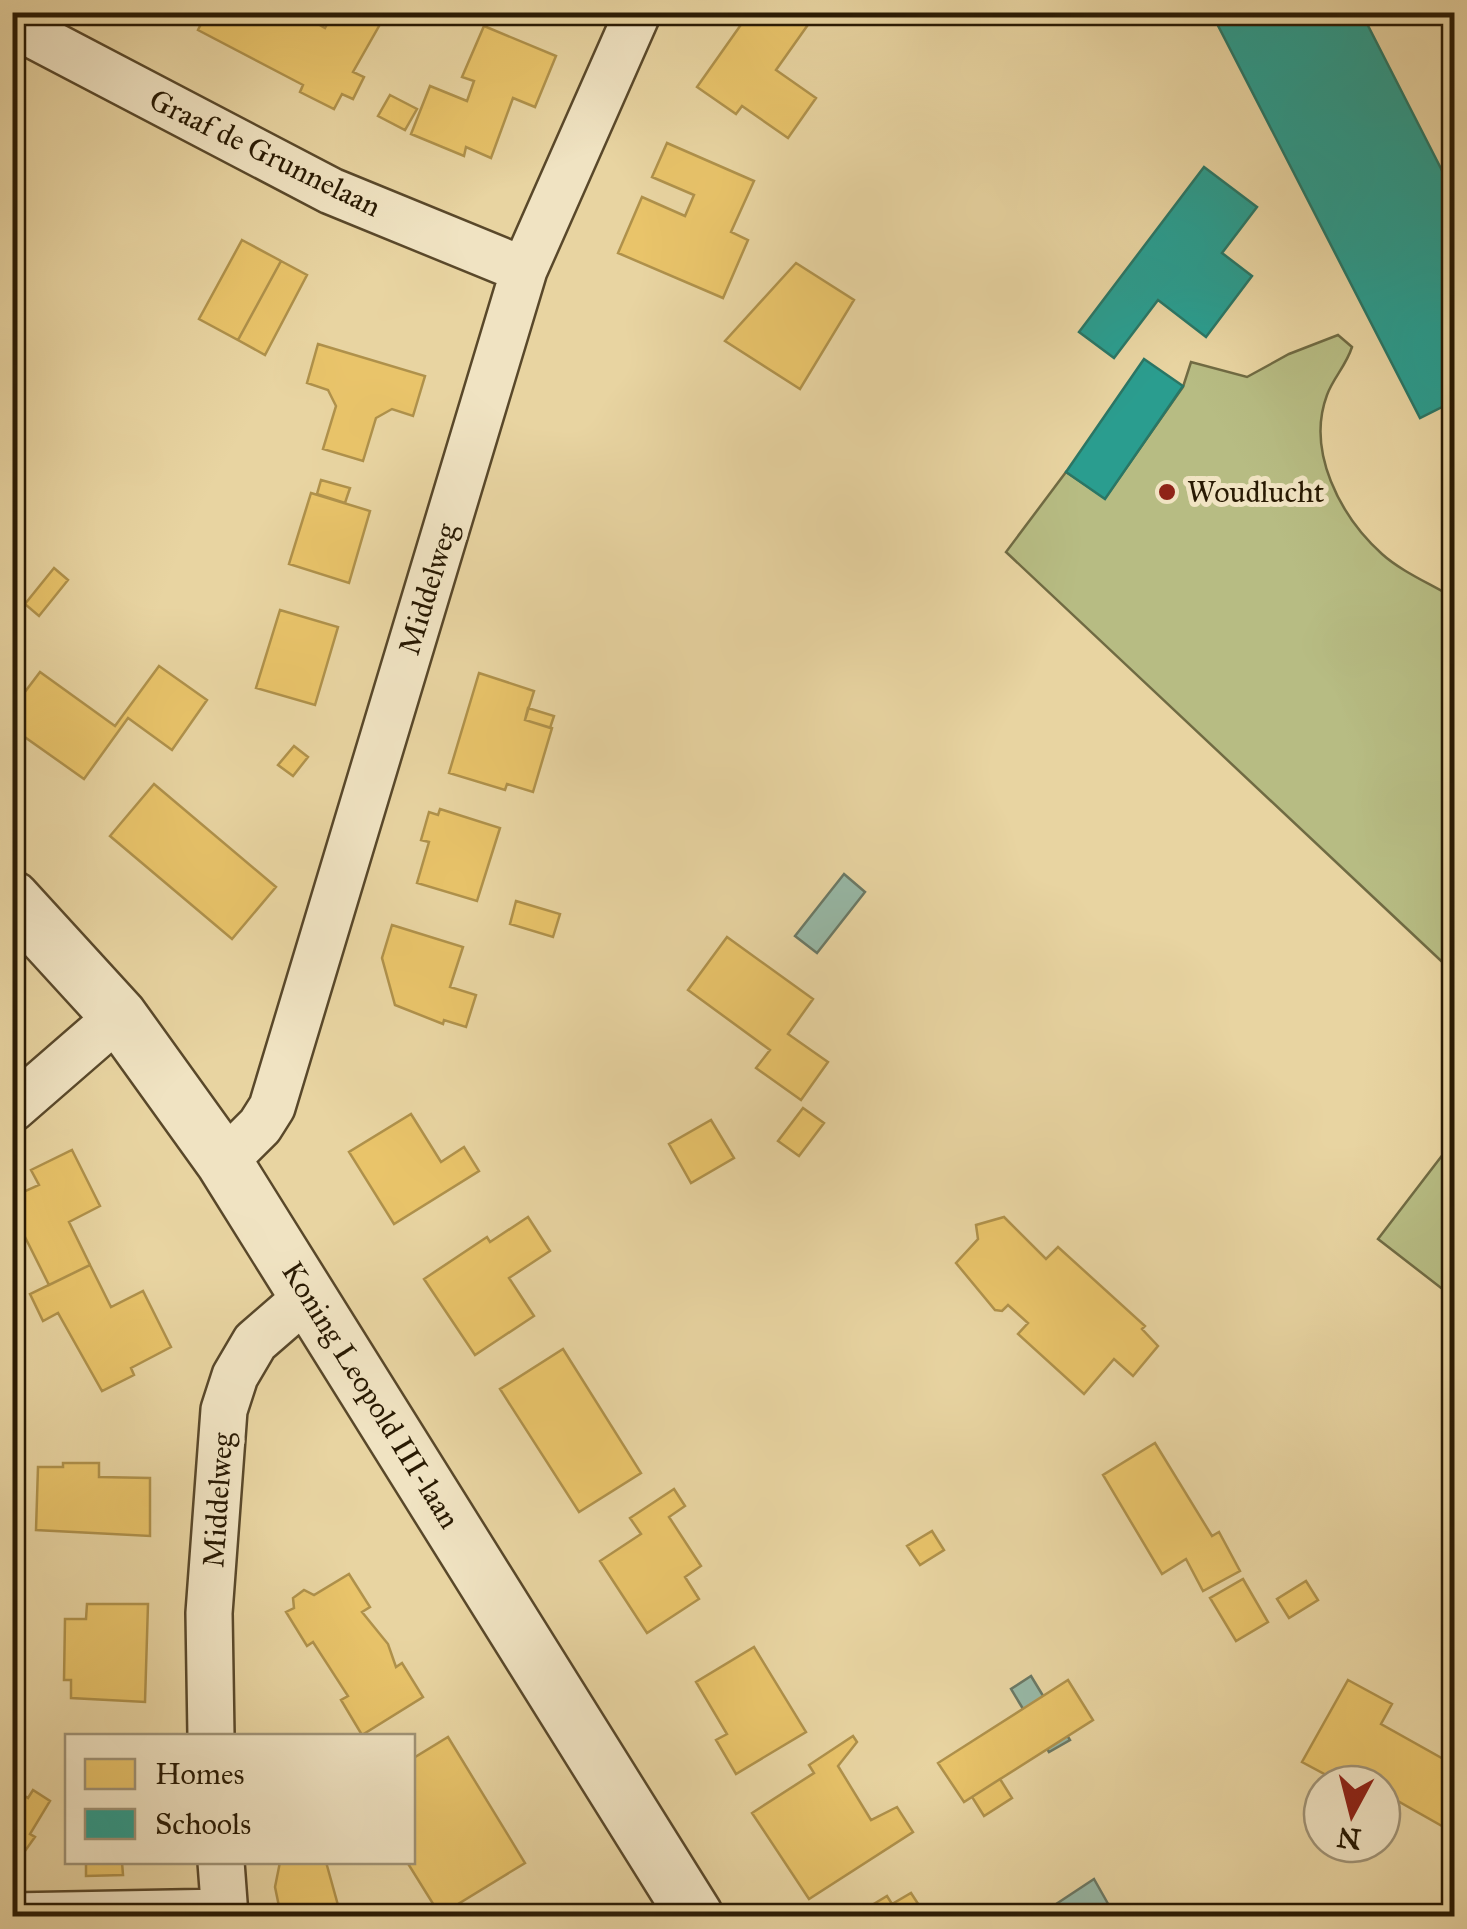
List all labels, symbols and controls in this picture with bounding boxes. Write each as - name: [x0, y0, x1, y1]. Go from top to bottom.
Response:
- street label: Graaf de Grunnelaan: [143, 81, 387, 225]
- place label: Woudlucht: [1187, 474, 1325, 510]
- marker: Woudlucht: [1156, 481, 1178, 503]
- street label: Middelweg: [391, 518, 465, 659]
- street label: Koning Leopold III-laan: [274, 1255, 468, 1535]
- street label: Middelweg: [195, 1430, 241, 1569]
- legend: [65, 1734, 415, 1864]
- text: Homes: [155, 1756, 244, 1792]
- north arrow: [1302, 1764, 1402, 1864]
- text: Schools: [155, 1806, 251, 1842]
- text: N: [1335, 1819, 1363, 1857]

